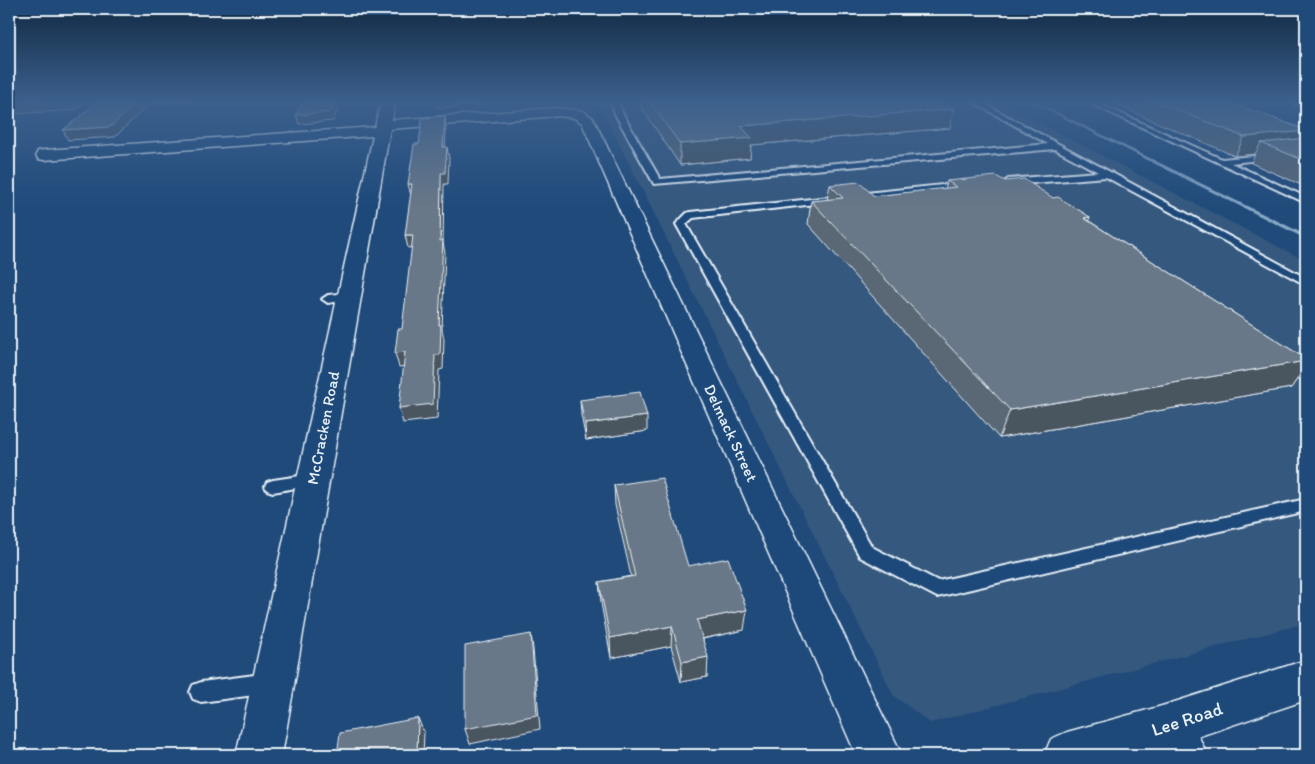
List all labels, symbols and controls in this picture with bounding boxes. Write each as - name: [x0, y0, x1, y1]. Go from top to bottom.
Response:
- street label: McCracken Road: [303, 369, 343, 486]
- street label: Delmack Street: [700, 381, 762, 485]
- street label: Lee Road: [1148, 697, 1226, 741]

